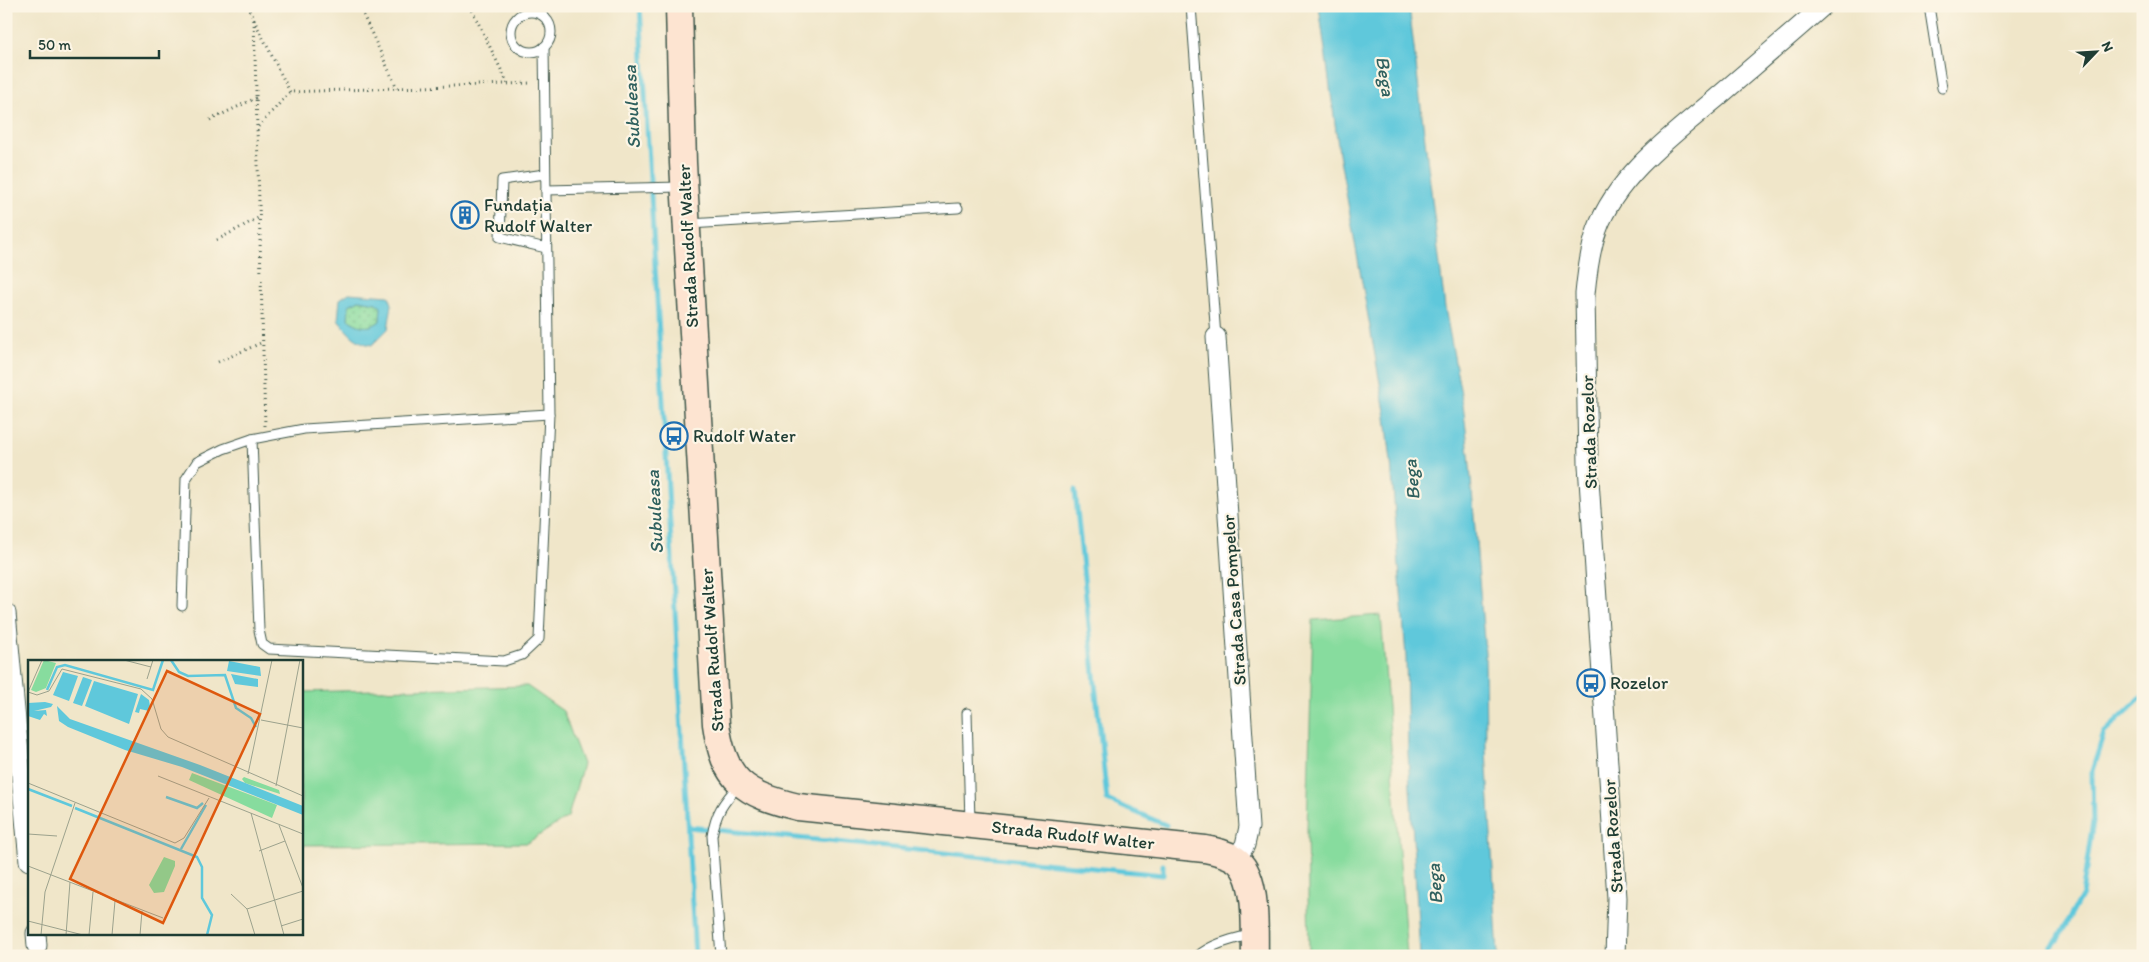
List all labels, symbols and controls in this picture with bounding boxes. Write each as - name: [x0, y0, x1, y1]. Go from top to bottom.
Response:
- scale bar: [30, 28, 159, 60]
- north arrow: [2072, 28, 2122, 78]
- text: 50 m: [38, 36, 71, 54]
- text: N: [2098, 39, 2117, 55]
- water label: Bega: [1371, 54, 1400, 98]
- water label: Subuleasa: [618, 64, 645, 149]
- street label: Strada Rudolf Walter: [673, 163, 703, 328]
- place label: Fundația Rudolf Walter: [484, 194, 593, 237]
- building icon: Fundația Rudolf Walter: [450, 200, 480, 230]
- street label: Strada Rozelor: [1576, 374, 1602, 489]
- bus stop icon: Rudolf Water: [659, 421, 689, 451]
- place label: Rudolf Water: [693, 425, 796, 447]
- water label: Bega: [1398, 458, 1425, 501]
- water label: Subuleasa: [641, 469, 668, 554]
- street label: Strada Casa Pompelor: [1217, 514, 1251, 686]
- street label: Strada Rudolf Walter: [695, 567, 729, 732]
- inset map: [28, 660, 302, 934]
- bus stop icon: Rozelor: [1576, 668, 1606, 698]
- place label: Rozelor: [1610, 672, 1669, 694]
- street label: Strada Rozelor: [1598, 777, 1628, 894]
- street label: Strada Rudolf Walter: [990, 816, 1156, 855]
- water label: Bega: [1422, 862, 1447, 905]

